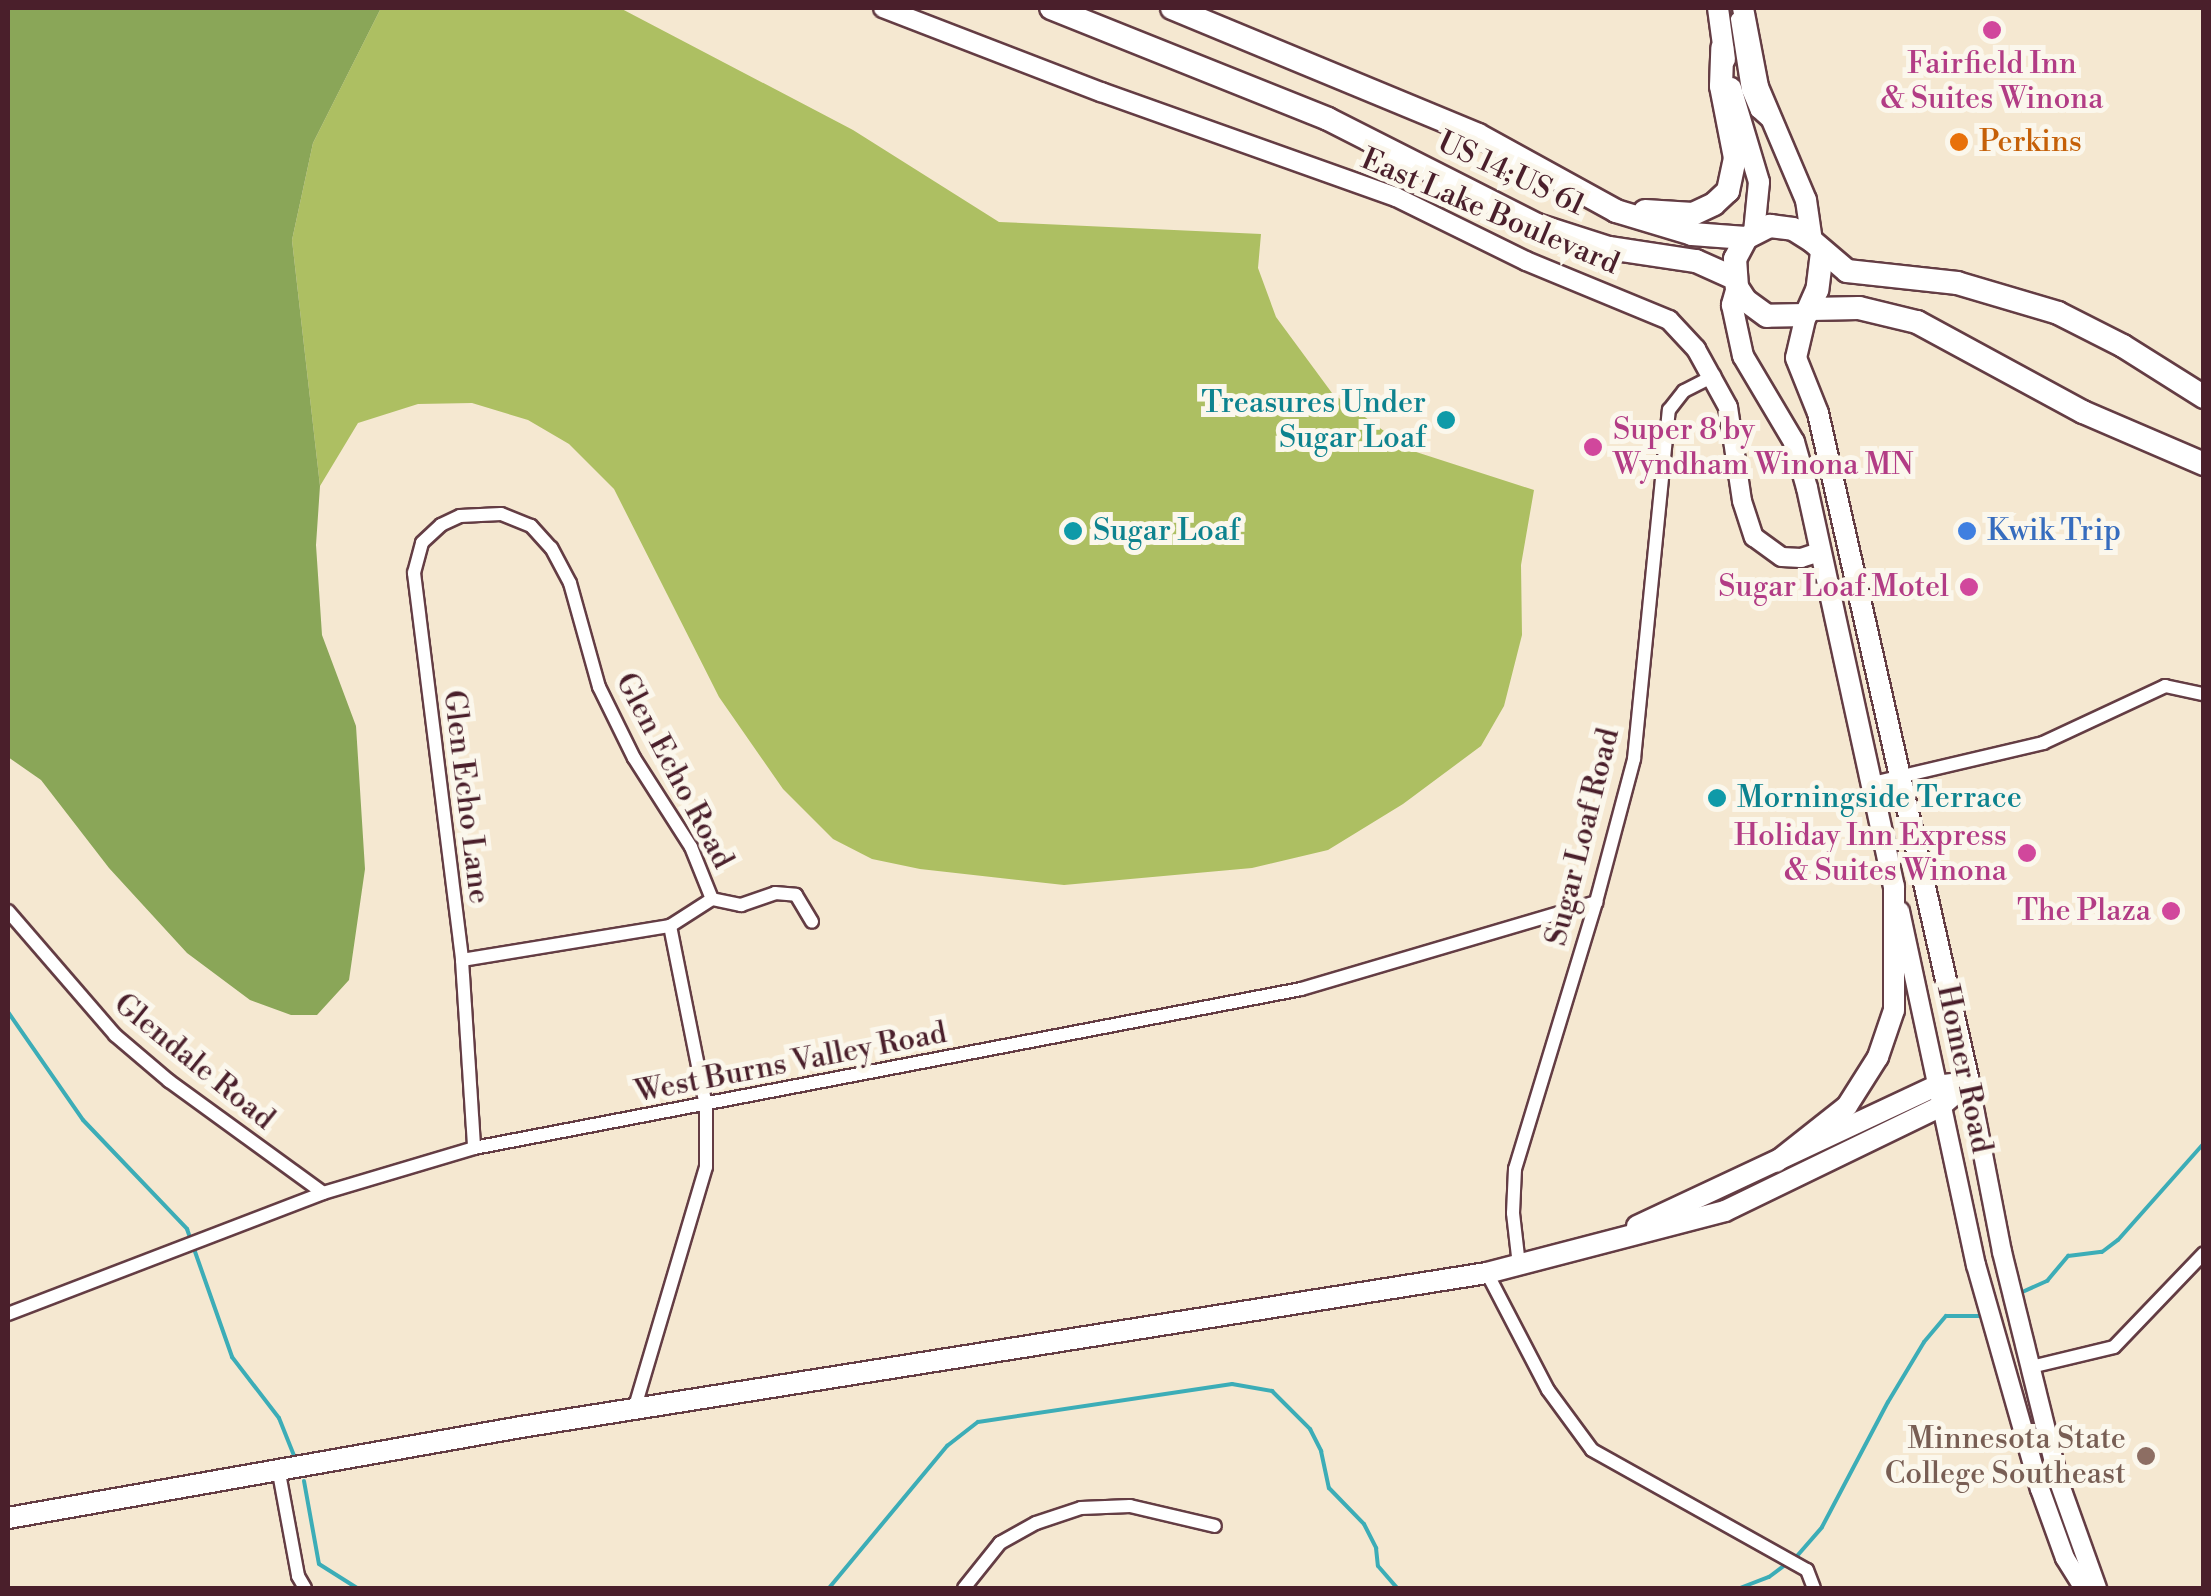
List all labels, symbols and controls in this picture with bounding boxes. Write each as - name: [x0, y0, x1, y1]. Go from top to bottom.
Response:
- marker: Fairfield Inn & Suites Winona: [1981, 19, 2003, 41]
- place label: Fairfield Inn & Suites Winona: [1881, 46, 2103, 116]
- street label: US 14;US 61: [1432, 124, 1590, 224]
- place label: Perkins: [1979, 124, 2082, 160]
- marker: Perkins: [1948, 131, 1970, 153]
- street label: East Lake Boulevard: [1356, 141, 1624, 283]
- place label: Treasures Under Sugar Loaf: [1201, 385, 1426, 456]
- marker: Treasures Under Sugar Loaf: [1435, 409, 1457, 431]
- place label: Super 8 by Wyndham Winona MN: [1613, 412, 1913, 482]
- marker: Super 8 by Wyndham Winona MN: [1582, 436, 1604, 458]
- place label: Sugar Loaf: [1093, 513, 1240, 549]
- place label: Kwik Trip: [1987, 513, 2121, 549]
- marker: Sugar Loaf: [1062, 520, 1084, 542]
- marker: Kwik Trip: [1956, 520, 1978, 542]
- place label: Sugar Loaf Motel: [1718, 569, 1949, 605]
- marker: Sugar Loaf Motel: [1958, 576, 1980, 598]
- street label: Glen Echo Road: [607, 667, 741, 875]
- street label: Glen Echo Lane: [435, 688, 497, 906]
- street label: Sugar Loaf Road: [1539, 725, 1627, 949]
- place label: Morningside Terrace: [1737, 780, 2022, 816]
- marker: Morningside Terrace: [1706, 787, 1728, 809]
- place label: Holiday Inn Express & Suites Winona: [1734, 818, 2007, 888]
- marker: Holiday Inn Express & Suites Winona: [2016, 842, 2038, 864]
- place label: The Plaza: [2017, 893, 2151, 929]
- marker: The Plaza: [2160, 900, 2182, 922]
- street label: Homer Road: [1929, 982, 1999, 1156]
- street label: Glendale Road: [107, 986, 281, 1138]
- street label: West Burns Valley Road: [632, 1015, 950, 1111]
- place label: Minnesota State College Southeast: [1885, 1421, 2126, 1492]
- marker: Minnesota State College Southeast: [2135, 1445, 2157, 1467]

